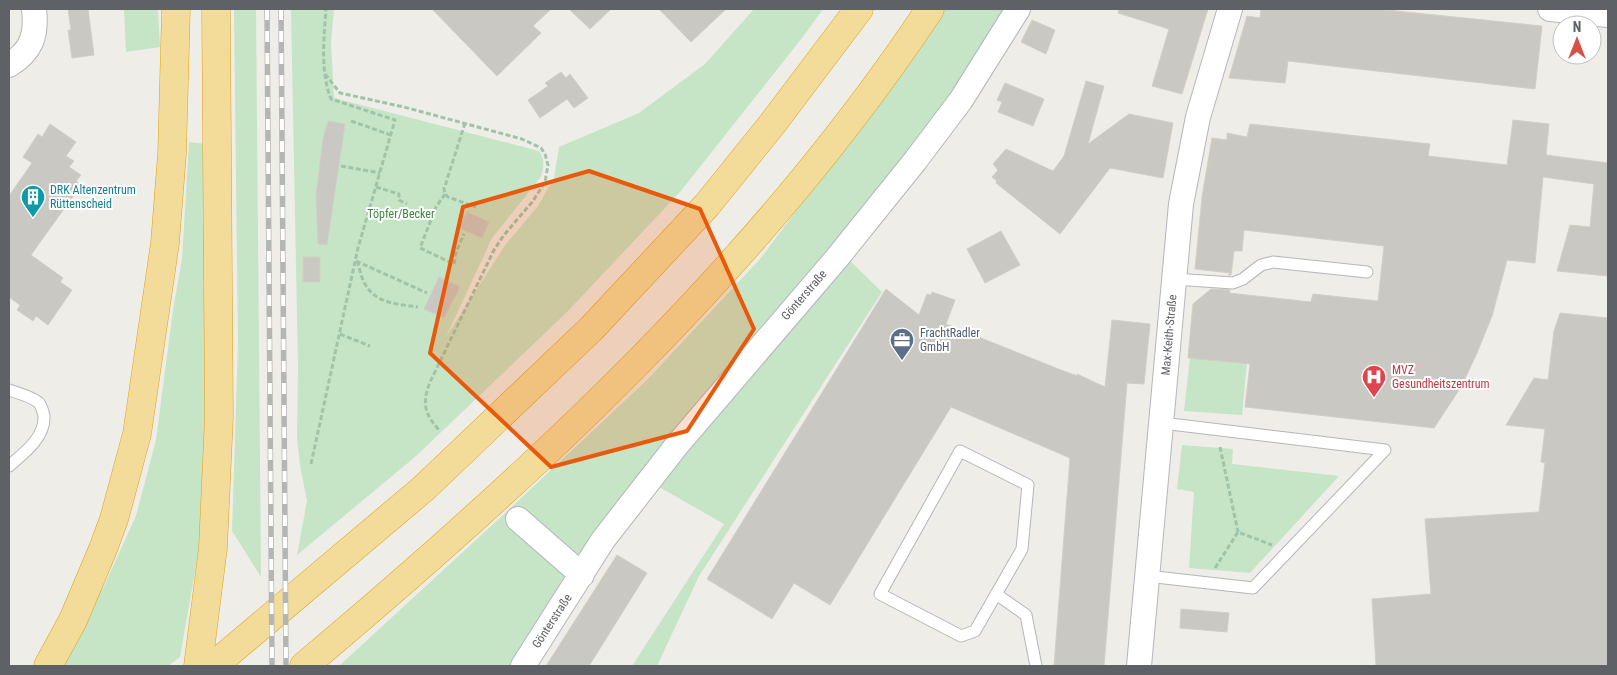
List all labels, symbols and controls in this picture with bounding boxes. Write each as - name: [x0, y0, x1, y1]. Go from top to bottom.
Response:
- north arrow: [1552, 15, 1602, 65]
- text: N: [1573, 19, 1581, 35]
- place label: DRK Altenzentrum Rüttenscheid: [50, 183, 136, 211]
- building icon: DRK Altenzentrum Rüttenscheid: [20, 184, 46, 218]
- park label: Töpfer/Becker: [367, 207, 435, 221]
- street label: Gönterstraße: [778, 267, 830, 323]
- street label: Max-Keith-Straße: [1158, 294, 1180, 376]
- place label: FrachtRadler GmbH: [920, 326, 980, 354]
- office icon: FrachtRadler GmbH: [889, 327, 915, 361]
- place label: MVZ Gesundheitszentrum: [1392, 363, 1490, 391]
- hospital icon: MVZ Gesundheitszentrum: [1361, 364, 1387, 398]
- street label: Gönterstraße: [529, 591, 575, 651]

